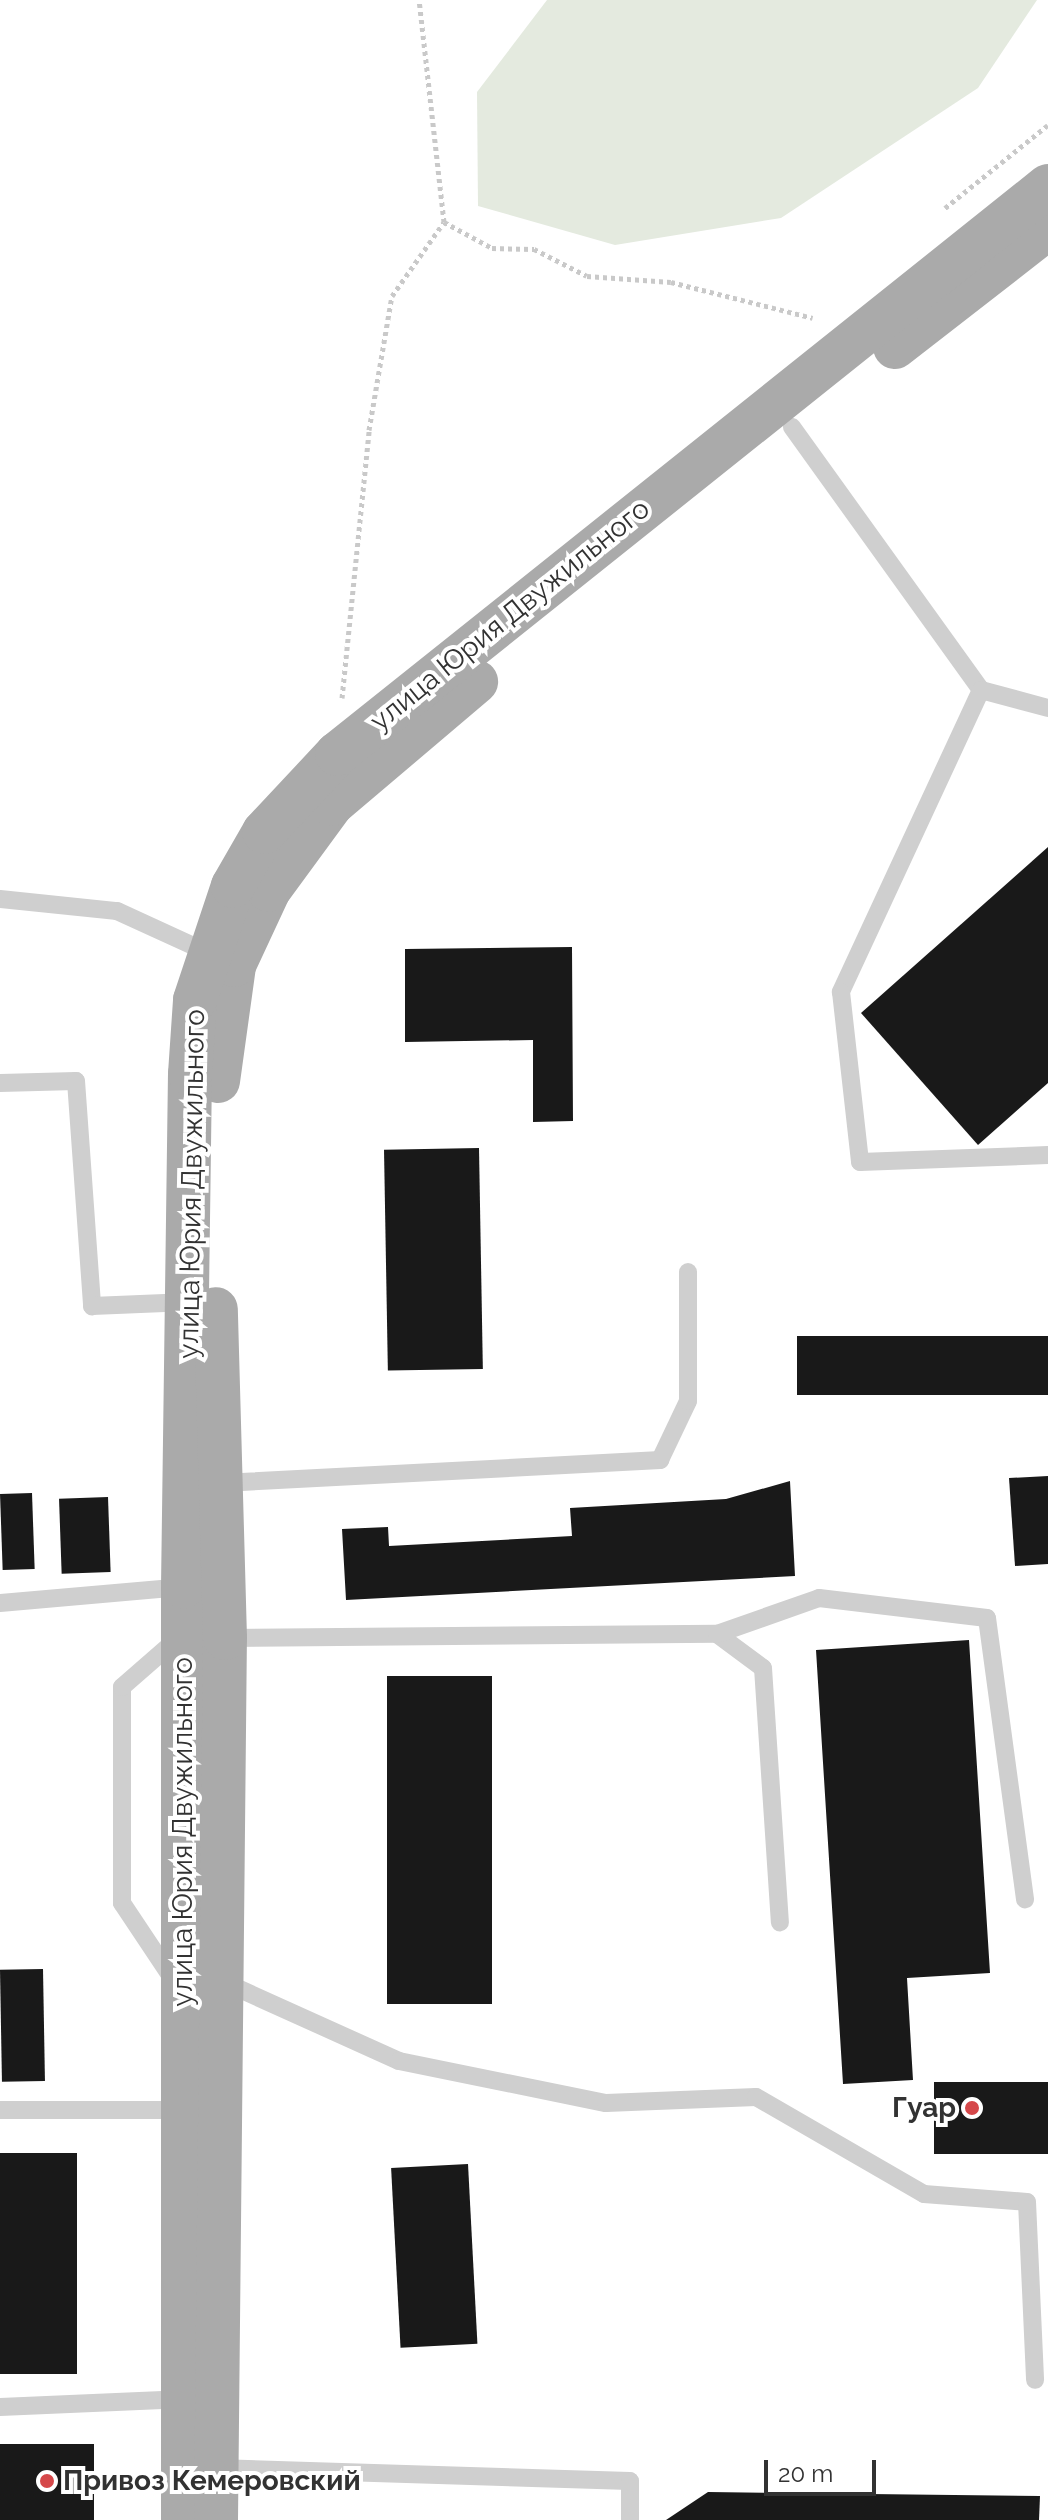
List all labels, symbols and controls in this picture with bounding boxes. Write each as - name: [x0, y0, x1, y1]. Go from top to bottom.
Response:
- street label: улица Юрия Двужильного: [364, 492, 656, 738]
- street label: улица Юрия Двужильного: [172, 1009, 212, 1359]
- street label: улица Юрия Двужильного: [166, 1657, 200, 2007]
- place label: Гуар: [892, 2091, 956, 2125]
- marker: Гуар: [963, 2099, 981, 2117]
- scale bar: [768, 2444, 880, 2494]
- text: 20 m: [778, 2459, 833, 2488]
- place label: Привоз Кемеровский: [63, 2464, 361, 2498]
- marker: Привоз Кемеровский: [38, 2472, 56, 2490]

